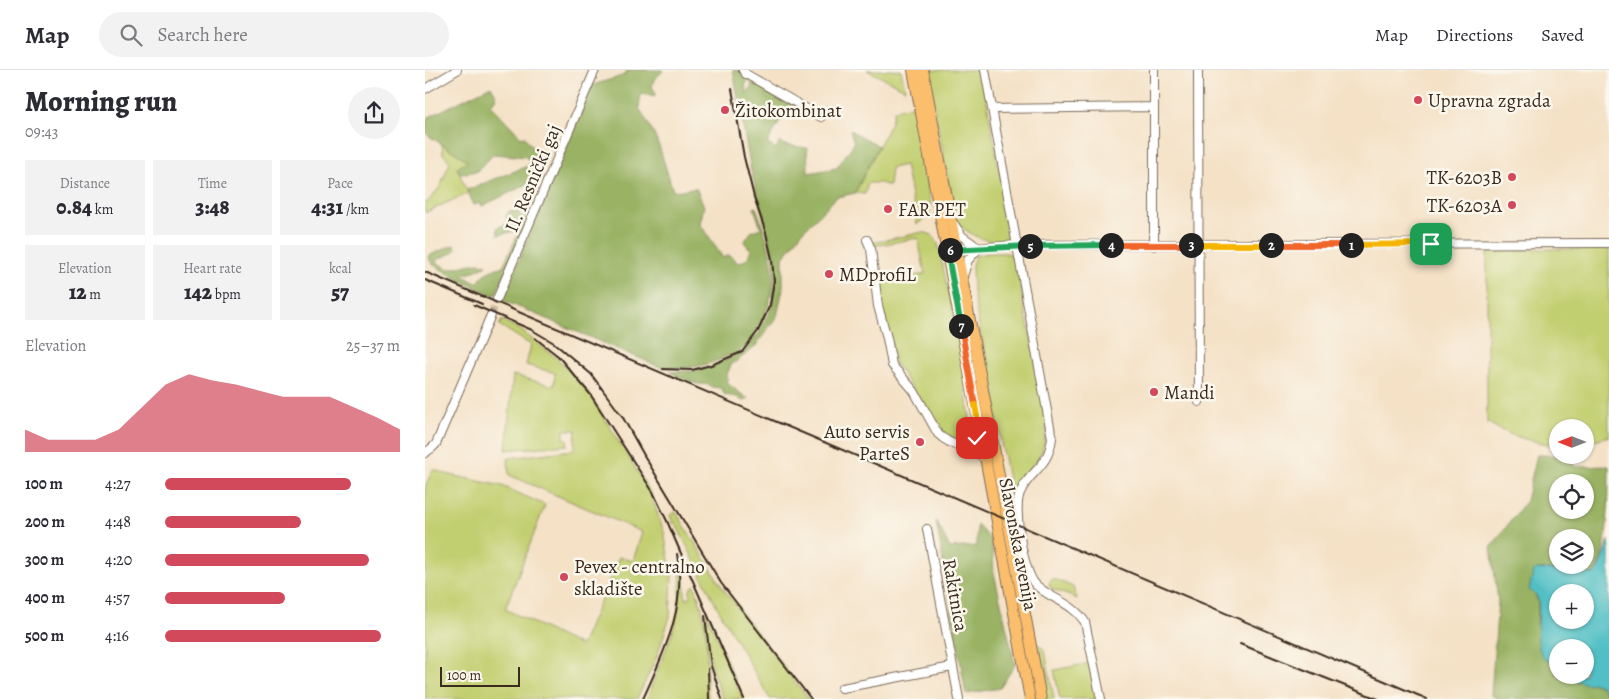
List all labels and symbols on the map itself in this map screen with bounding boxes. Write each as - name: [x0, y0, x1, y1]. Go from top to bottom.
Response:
- place label: Upravna zgrada: [1428, 88, 1551, 114]
- marker: Upravna zgrada: [1412, 94, 1424, 106]
- place label: Žitokombinat: [735, 98, 842, 124]
- marker: Žitokombinat: [719, 104, 731, 116]
- street label: II. Resnički gaj: [499, 120, 567, 236]
- place label: TK-6203B: [1426, 165, 1502, 191]
- marker: TK-6203B: [1506, 171, 1518, 183]
- place label: TK-6203A: [1427, 193, 1503, 219]
- place label: FAR PET: [898, 197, 967, 223]
- marker: TK-6203A: [1506, 199, 1518, 211]
- marker: FAR PET: [882, 203, 894, 215]
- pin: [1410, 223, 1452, 265]
- pin: 4: [1099, 232, 1123, 258]
- pin: 3: [1179, 232, 1203, 258]
- pin: 2: [1259, 232, 1283, 258]
- pin: 1: [1339, 232, 1363, 258]
- pin: 5: [1017, 234, 1043, 258]
- pin: 6: [937, 238, 963, 262]
- place label: MDprofiL: [839, 262, 916, 288]
- marker: MDprofiL: [823, 268, 835, 280]
- pin: 7: [949, 314, 973, 338]
- place label: Mandi: [1164, 380, 1215, 406]
- marker: Mandi: [1148, 386, 1160, 398]
- pin: [956, 417, 998, 459]
- place label: Auto servis ParteS: [823, 419, 910, 467]
- north arrow: [1549, 419, 1594, 464]
- marker: Auto servis ParteS: [914, 436, 926, 448]
- street label: Slavonska avenija: [992, 476, 1044, 613]
- place label: Pevex - centralno skladište: [574, 554, 705, 602]
- street label: Rakitnica: [936, 557, 974, 634]
- marker: Pevex - centralno skladište: [558, 571, 570, 583]
- scale bar: [440, 664, 520, 687]

